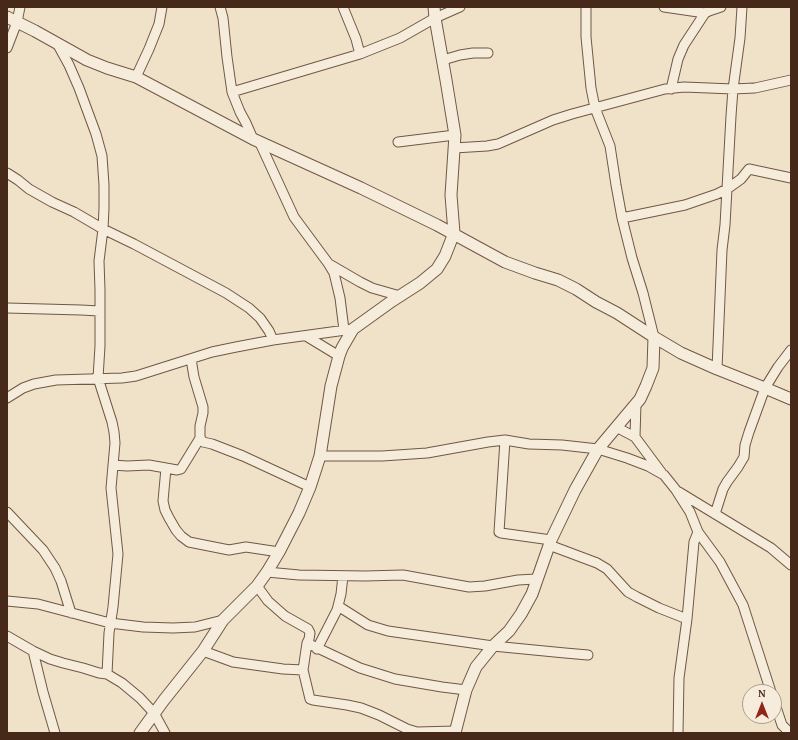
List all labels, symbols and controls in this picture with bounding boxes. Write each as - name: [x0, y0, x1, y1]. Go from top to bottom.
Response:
- north arrow: [742, 684, 782, 724]
- text: N: [758, 685, 766, 701]

